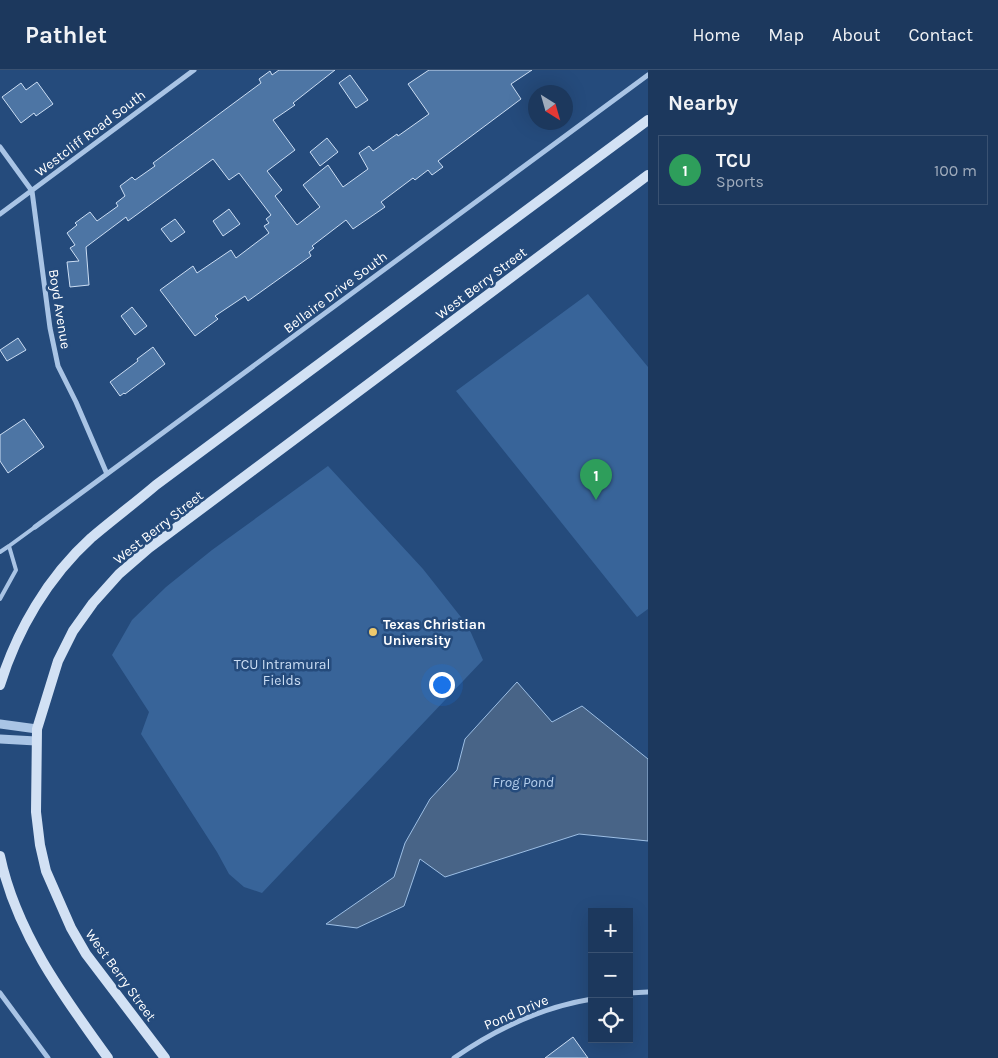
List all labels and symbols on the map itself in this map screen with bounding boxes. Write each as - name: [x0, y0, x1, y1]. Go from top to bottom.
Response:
- north arrow: [528, 85, 573, 130]
- street label: Westcliff Road South: [32, 86, 149, 180]
- street label: West Berry Street: [432, 244, 530, 323]
- street label: Bellaire Drive South: [280, 248, 391, 337]
- street label: Boyd Avenue: [45, 268, 74, 350]
- pin: 1: [580, 459, 612, 500]
- street label: West Berry Street: [110, 487, 207, 568]
- place label: Texas Christian University: [383, 616, 486, 649]
- marker: Texas Christian University: [367, 626, 379, 638]
- park label: TCU Intramural Fields: [234, 656, 330, 689]
- your location: [429, 672, 455, 698]
- water label: Frog Pond: [492, 773, 554, 791]
- street label: West Berry Street: [82, 926, 160, 1025]
- street label: Pond Drive: [481, 991, 551, 1034]

